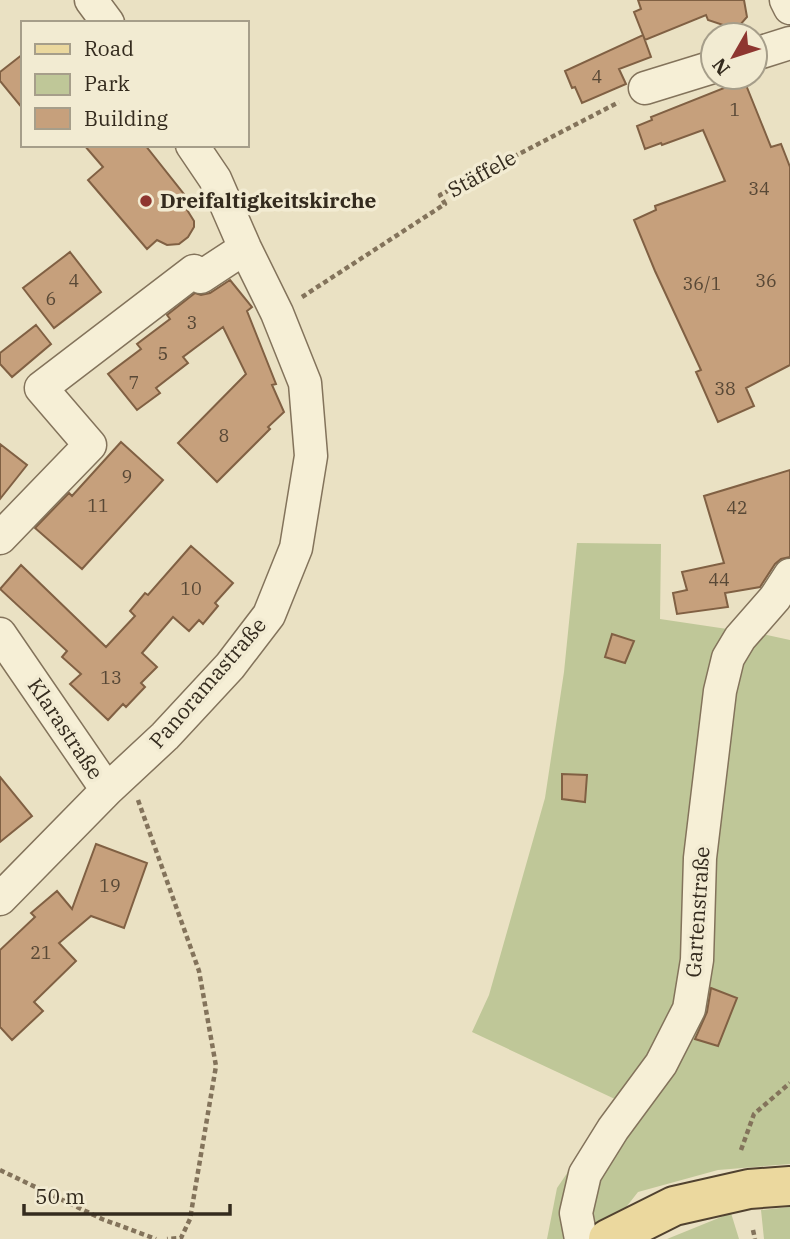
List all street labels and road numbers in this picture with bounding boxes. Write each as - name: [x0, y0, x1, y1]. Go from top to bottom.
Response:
- street label: Stäffele: [442, 143, 521, 203]
- street label: Panoramastraße: [143, 611, 272, 754]
- street label: Klarastraße: [22, 672, 110, 785]
- street label: Gartenstraße: [678, 845, 716, 978]

